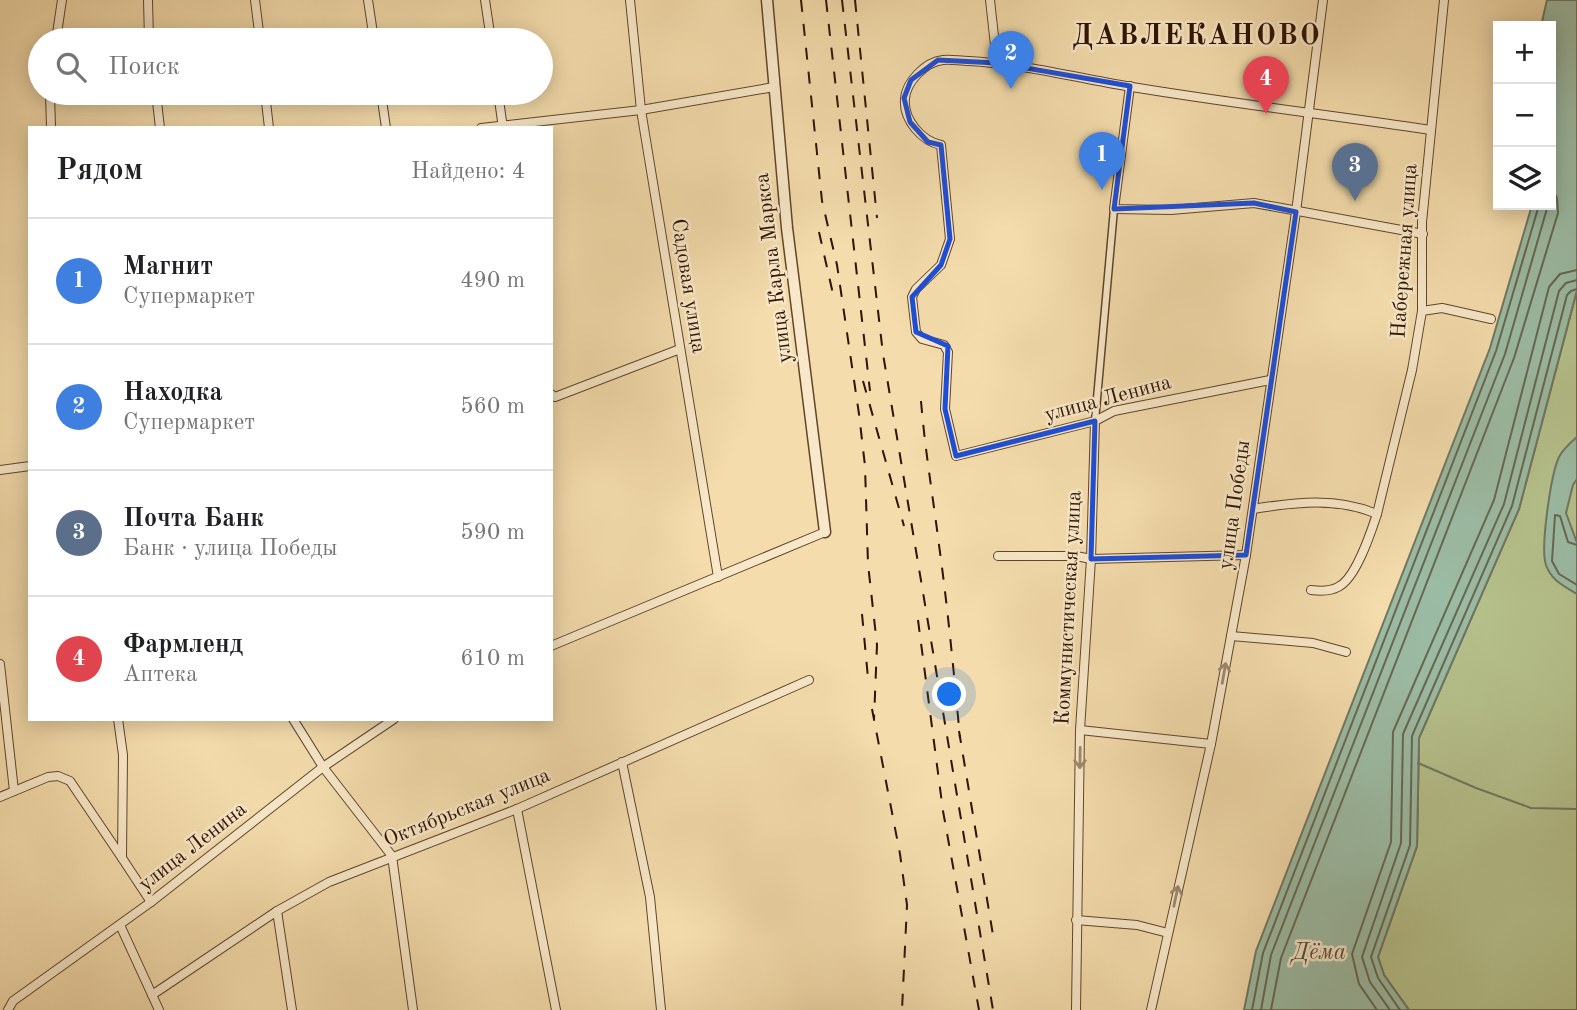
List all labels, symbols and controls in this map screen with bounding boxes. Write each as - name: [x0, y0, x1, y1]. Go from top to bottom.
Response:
- map controls: [1493, 21, 1556, 210]
- button: +: [1493, 21, 1556, 84]
- district label: ДАВЛЕКАНОВО: [1072, 22, 1322, 51]
- search box: [28, 28, 553, 105]
- pin: 2: [988, 31, 1034, 89]
- icon: search: [52, 48, 90, 86]
- text: Поиск: [108, 54, 180, 80]
- pin: 4: [1243, 56, 1289, 114]
- button: −: [1493, 84, 1556, 147]
- pin: 1: [1079, 132, 1125, 190]
- pin: 3: [1332, 143, 1378, 201]
- button: layers: [1493, 147, 1556, 210]
- text: Рядом: [56, 156, 143, 186]
- text: Найдено: 4: [411, 160, 525, 183]
- street label: Набережная улица: [1388, 163, 1422, 339]
- street label: улица Карла Маркса: [752, 171, 796, 365]
- street label: Садовая улица: [667, 217, 709, 355]
- text: Магнит: [123, 254, 213, 280]
- text: 1: [72, 269, 86, 292]
- text: 490 m: [460, 269, 525, 292]
- text: Супермаркет: [123, 285, 255, 308]
- street label: улица Ленина: [1042, 372, 1174, 426]
- text: Находка: [123, 380, 223, 406]
- text: 2: [72, 395, 86, 418]
- text: 560 m: [460, 395, 525, 418]
- text: Супермаркет: [123, 411, 255, 434]
- street label: улица Победы: [1216, 439, 1255, 571]
- street label: Коммунистическая улица: [1052, 490, 1086, 726]
- text: Почта Банк: [123, 506, 264, 532]
- text: 3: [72, 521, 86, 544]
- text: 590 m: [460, 521, 525, 544]
- text: Банк · улица Победы: [123, 537, 337, 560]
- text: Фармленд: [123, 632, 243, 658]
- text: 4: [72, 647, 86, 670]
- text: 610 m: [460, 647, 525, 670]
- one-way arrow: [1218, 662, 1231, 685]
- text: Аптека: [123, 663, 198, 686]
- your location: [932, 677, 966, 711]
- one-way arrow: [1073, 747, 1086, 770]
- street label: Октябрьская улица: [381, 765, 553, 851]
- street label: улица Ленина: [135, 799, 251, 895]
- one-way arrow: [1170, 885, 1184, 908]
- water label: Дёма: [1289, 941, 1346, 965]

